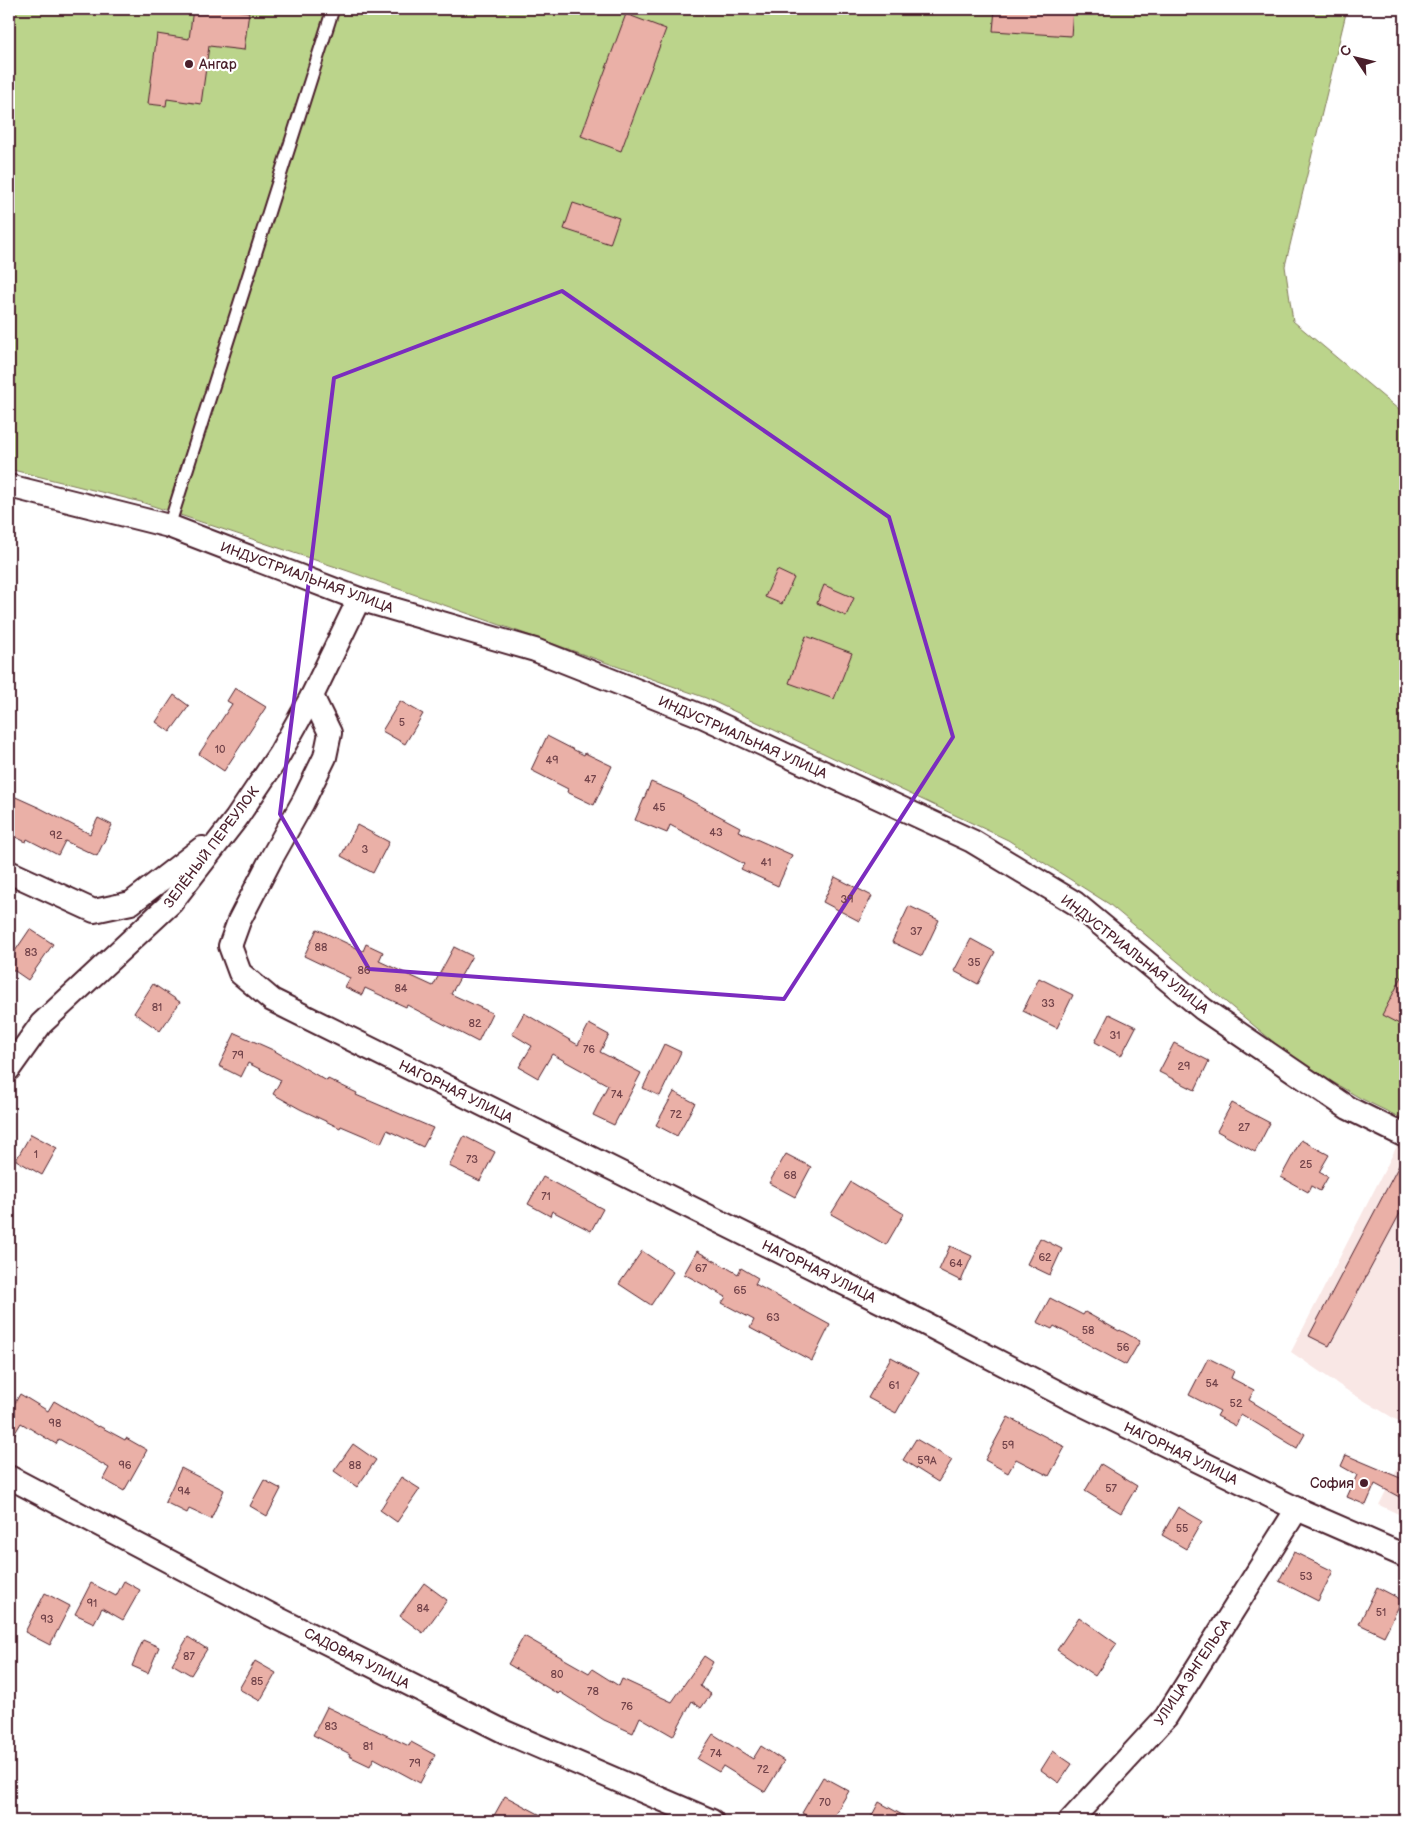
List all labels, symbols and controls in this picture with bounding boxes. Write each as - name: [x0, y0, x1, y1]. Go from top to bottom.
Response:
- north arrow: [1332, 32, 1382, 82]
- text: С: [1336, 42, 1356, 60]
- place label: Ангар: [198, 56, 237, 73]
- marker: Ангар: [183, 58, 195, 70]
- street label: ИНДУСТРИАЛЬНАЯ УЛИЦА: [218, 538, 396, 617]
- street label: ИНДУСТРИАЛЬНАЯ УЛИЦА: [656, 692, 830, 783]
- house number: 5: [399, 716, 405, 729]
- house number: 10: [215, 743, 226, 756]
- house number: 49: [545, 754, 559, 767]
- house number: 47: [584, 773, 597, 786]
- street label: ЗЕЛЁНЫЙ ПЕРЕУЛОК: [159, 782, 263, 911]
- house number: 45: [652, 801, 666, 814]
- house number: 43: [709, 826, 723, 839]
- house number: 92: [50, 829, 63, 842]
- house number: 3: [362, 843, 369, 856]
- house number: 41: [761, 856, 771, 869]
- street label: ИНДУСТРИАЛЬНАЯ УЛИЦА: [1057, 891, 1212, 1018]
- house number: 39: [840, 893, 854, 906]
- house number: 37: [910, 925, 923, 938]
- house number: 88: [315, 941, 327, 954]
- house number: 83: [24, 946, 38, 959]
- house number: 35: [967, 956, 981, 969]
- house number: 86: [357, 964, 371, 977]
- house number: 84: [394, 982, 408, 995]
- house number: 33: [1041, 997, 1055, 1010]
- house number: 81: [152, 1001, 162, 1014]
- house number: 82: [469, 1017, 482, 1030]
- house number: 31: [1109, 1029, 1121, 1042]
- house number: 76: [583, 1043, 595, 1056]
- house number: 79: [232, 1049, 244, 1062]
- street label: НАГОРНАЯ УЛИЦА: [396, 1056, 516, 1127]
- house number: 29: [1178, 1060, 1190, 1073]
- house number: 74: [611, 1088, 623, 1101]
- house number: 72: [670, 1108, 682, 1121]
- house number: 27: [1238, 1121, 1251, 1134]
- house number: 1: [34, 1148, 38, 1161]
- house number: 73: [466, 1153, 478, 1166]
- house number: 25: [1300, 1158, 1312, 1171]
- house number: 68: [783, 1169, 797, 1182]
- house number: 71: [541, 1190, 551, 1203]
- street label: НАГОРНАЯ УЛИЦА: [759, 1236, 879, 1307]
- house number: 62: [1038, 1251, 1052, 1264]
- house number: 64: [949, 1257, 963, 1270]
- house number: 67: [695, 1262, 708, 1275]
- house number: 65: [733, 1284, 747, 1297]
- house number: 63: [766, 1311, 780, 1324]
- house number: 58: [1082, 1324, 1094, 1337]
- house number: 56: [1116, 1341, 1130, 1354]
- house number: 54: [1205, 1377, 1219, 1390]
- house number: 61: [889, 1379, 899, 1392]
- house number: 52: [1230, 1397, 1243, 1410]
- house number: 98: [49, 1417, 61, 1430]
- street label: НАГОРНАЯ УЛИЦА: [1121, 1418, 1241, 1489]
- house number: 59: [1002, 1439, 1014, 1452]
- house number: 59А: [917, 1454, 937, 1467]
- house number: 96: [118, 1459, 132, 1472]
- house number: 88: [349, 1459, 361, 1472]
- place label: София: [1310, 1475, 1354, 1492]
- marker: София: [1358, 1477, 1370, 1489]
- house number: 57: [1105, 1482, 1117, 1495]
- house number: 94: [177, 1485, 191, 1498]
- house number: 55: [1176, 1522, 1188, 1535]
- house number: 53: [1299, 1570, 1313, 1583]
- house number: 91: [87, 1597, 97, 1610]
- house number: 84: [416, 1602, 430, 1615]
- house number: 51: [1376, 1606, 1386, 1619]
- house number: 93: [40, 1613, 54, 1626]
- street label: УЛИЦА ЭНГЕЛЬСА: [1151, 1616, 1234, 1729]
- street label: САДОВАЯ УЛИЦА: [301, 1624, 413, 1693]
- house number: 87: [183, 1650, 195, 1663]
- house number: 80: [551, 1668, 564, 1681]
- house number: 85: [251, 1675, 263, 1688]
- house number: 78: [587, 1685, 599, 1698]
- house number: 76: [621, 1700, 633, 1713]
- house number: 83: [324, 1720, 338, 1733]
- house number: 81: [363, 1740, 373, 1753]
- house number: 74: [710, 1747, 722, 1760]
- house number: 79: [409, 1757, 421, 1770]
- house number: 72: [757, 1763, 769, 1776]
- house number: 70: [819, 1796, 831, 1809]

